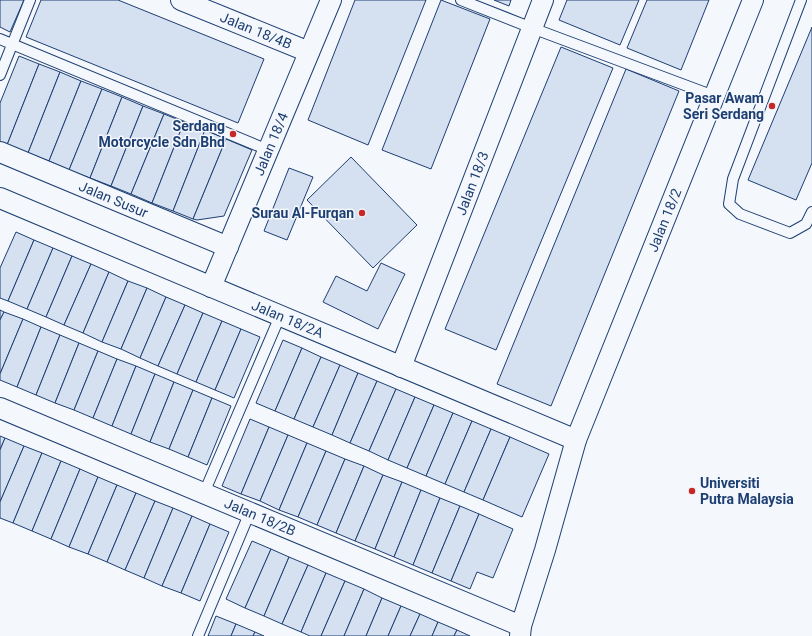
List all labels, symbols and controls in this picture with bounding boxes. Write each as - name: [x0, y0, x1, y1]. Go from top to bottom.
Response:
- street label: Jalan 18/4B: [218, 9, 294, 52]
- place label: Pasar Awam Seri Serdang: [683, 90, 764, 122]
- marker: Pasar Awam Seri Serdang: [767, 101, 777, 111]
- street label: Jalan 18/4: [250, 110, 291, 178]
- place label: Serdang Motorcycle Sdn Bhd: [99, 118, 225, 150]
- marker: Serdang Motorcycle Sdn Bhd: [228, 129, 238, 139]
- street label: Jalan 18/3: [453, 149, 492, 217]
- street label: Jalan Susur: [77, 178, 151, 221]
- street label: Jalan 18/2: [645, 186, 684, 254]
- place label: Surau Al-Furqan: [252, 205, 354, 221]
- marker: Surau Al-Furqan: [357, 208, 367, 218]
- street label: Jalan 18/2A: [249, 297, 326, 341]
- place label: Universiti Putra Malaysia: [700, 475, 794, 507]
- marker: Universiti Putra Malaysia: [687, 486, 697, 496]
- street label: Jalan 18/2B: [222, 495, 298, 539]

